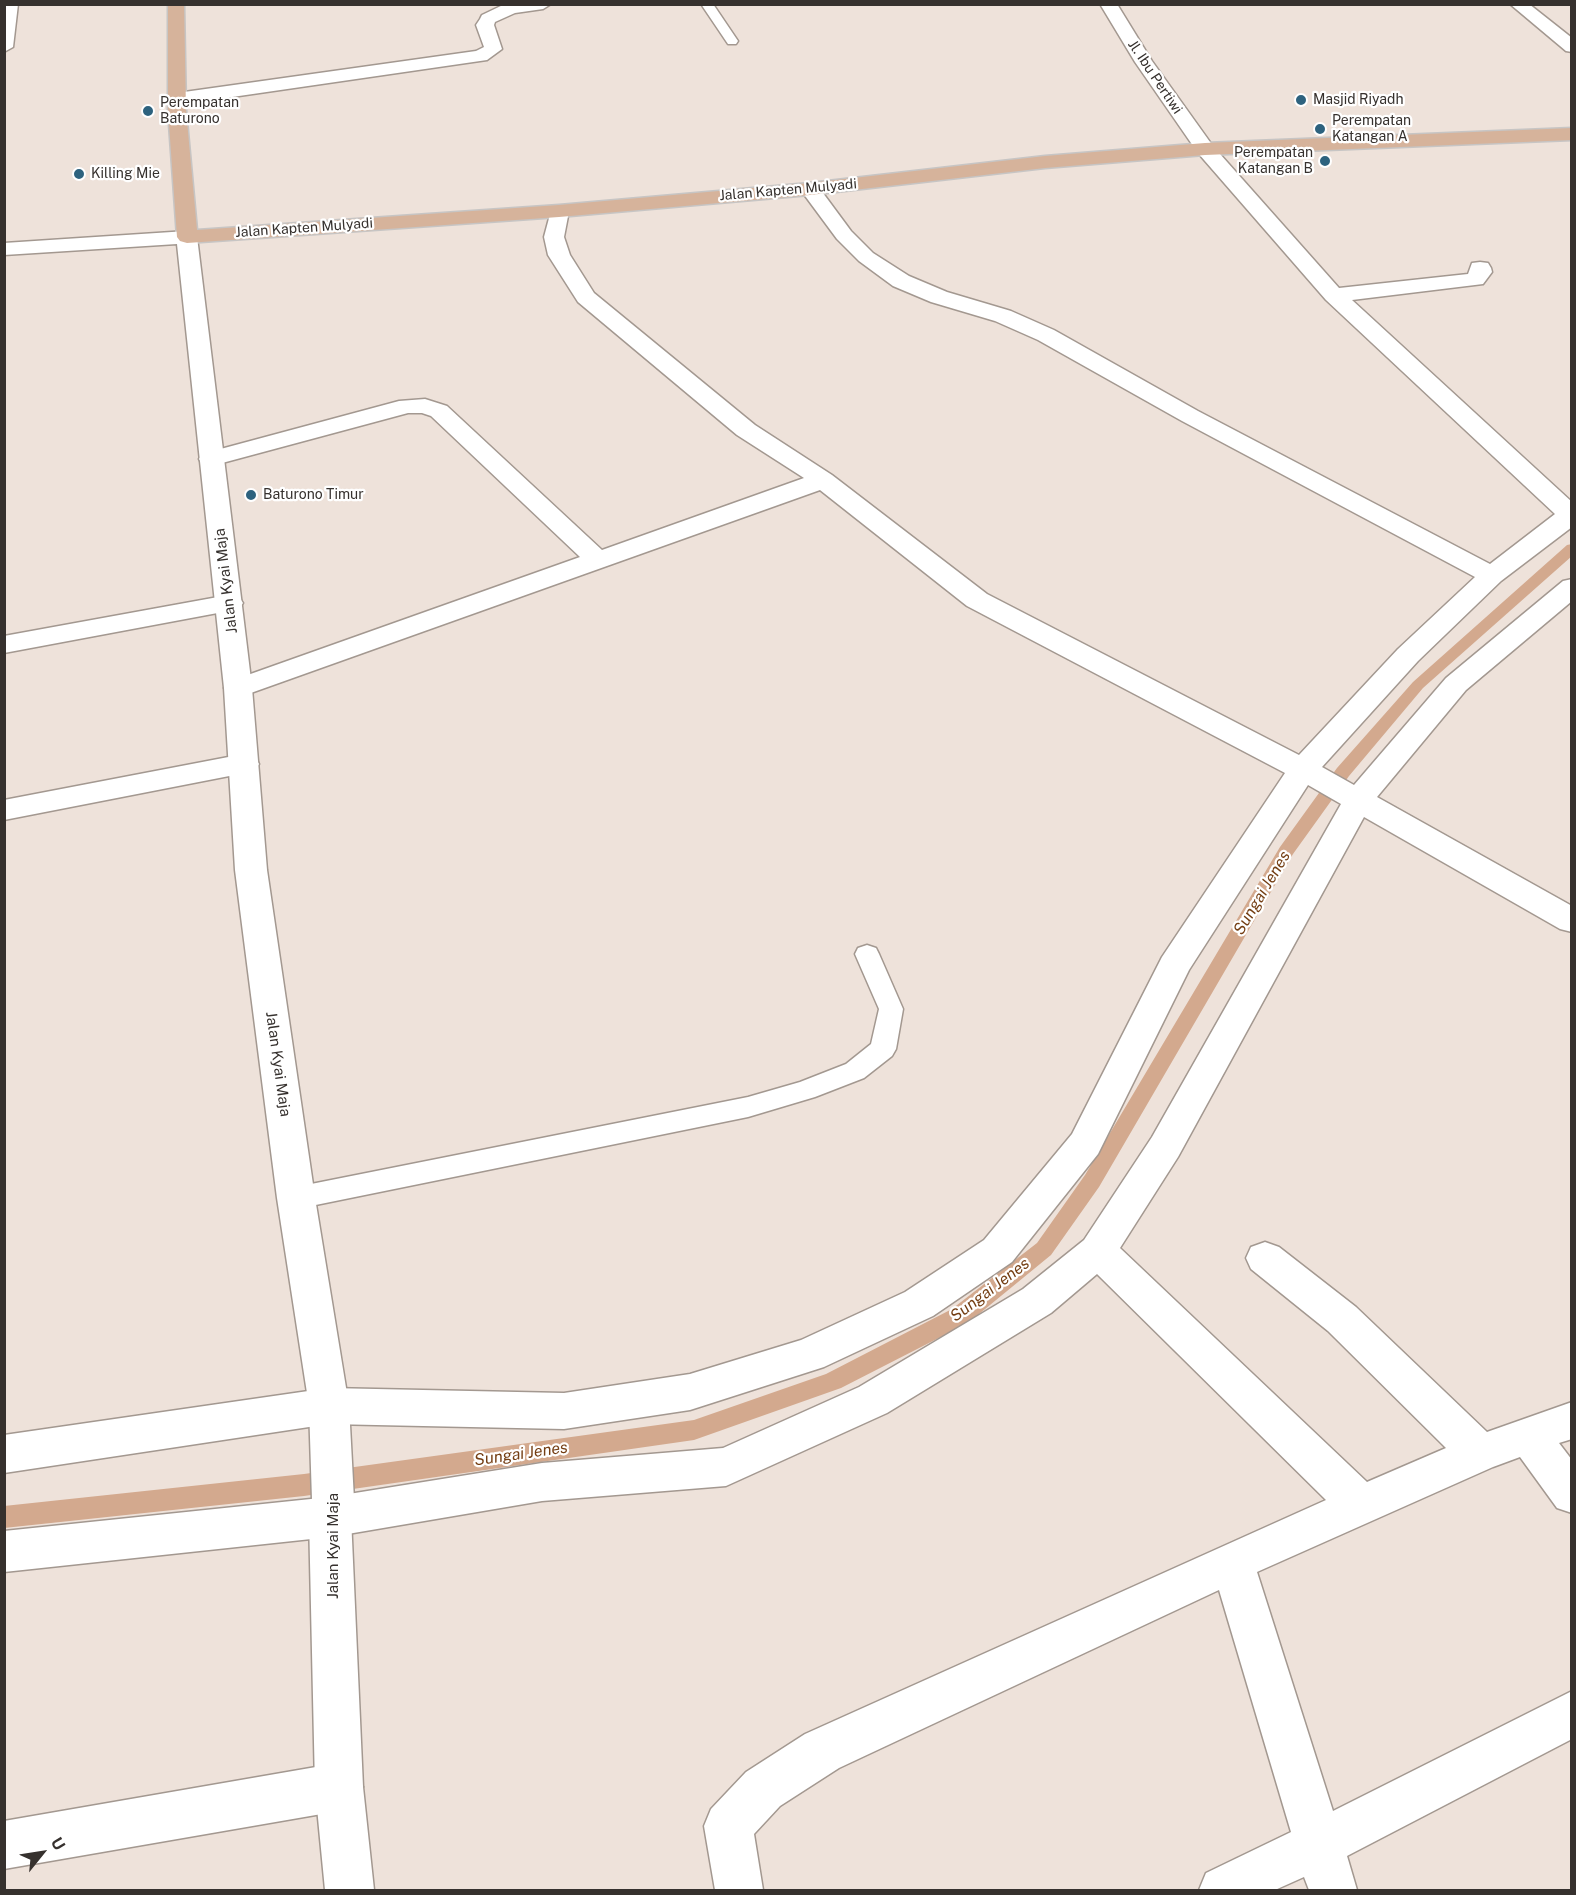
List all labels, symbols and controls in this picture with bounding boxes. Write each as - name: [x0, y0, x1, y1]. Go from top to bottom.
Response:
- street label: Jl. Ibu Pertiwi: [1124, 37, 1186, 117]
- place label: Masjid Riyadh: [1313, 92, 1404, 108]
- marker: Masjid Riyadh: [1294, 93, 1308, 107]
- place label: Perempatan Baturono: [160, 95, 239, 128]
- marker: Perempatan Baturono: [141, 104, 155, 118]
- place label: Perempatan Katangan A: [1332, 113, 1411, 146]
- marker: Perempatan Katangan A: [1313, 122, 1327, 136]
- place label: Perempatan Katangan B: [1234, 145, 1313, 178]
- marker: Perempatan Katangan B: [1318, 154, 1332, 168]
- place label: Killing Mie: [91, 166, 160, 182]
- marker: Killing Mie: [72, 167, 86, 181]
- street label: Jalan Kapten Mulyadi: [719, 176, 857, 204]
- street label: Jalan Kapten Mulyadi: [235, 215, 373, 241]
- place label: Baturono Timur: [263, 487, 364, 503]
- marker: Baturono Timur: [244, 488, 258, 502]
- street label: Jalan Kyai Maja: [211, 527, 241, 635]
- water label: Sungai Jenes: [1229, 848, 1295, 938]
- street label: Jalan Kyai Maja: [262, 1010, 294, 1118]
- water label: Sungai Jenes: [947, 1254, 1033, 1326]
- water label: Sungai Jenes: [473, 1438, 569, 1470]
- street label: Jalan Kyai Maja: [324, 1493, 342, 1599]
- north arrow: [12, 1823, 72, 1883]
- text: U: [47, 1834, 69, 1854]

